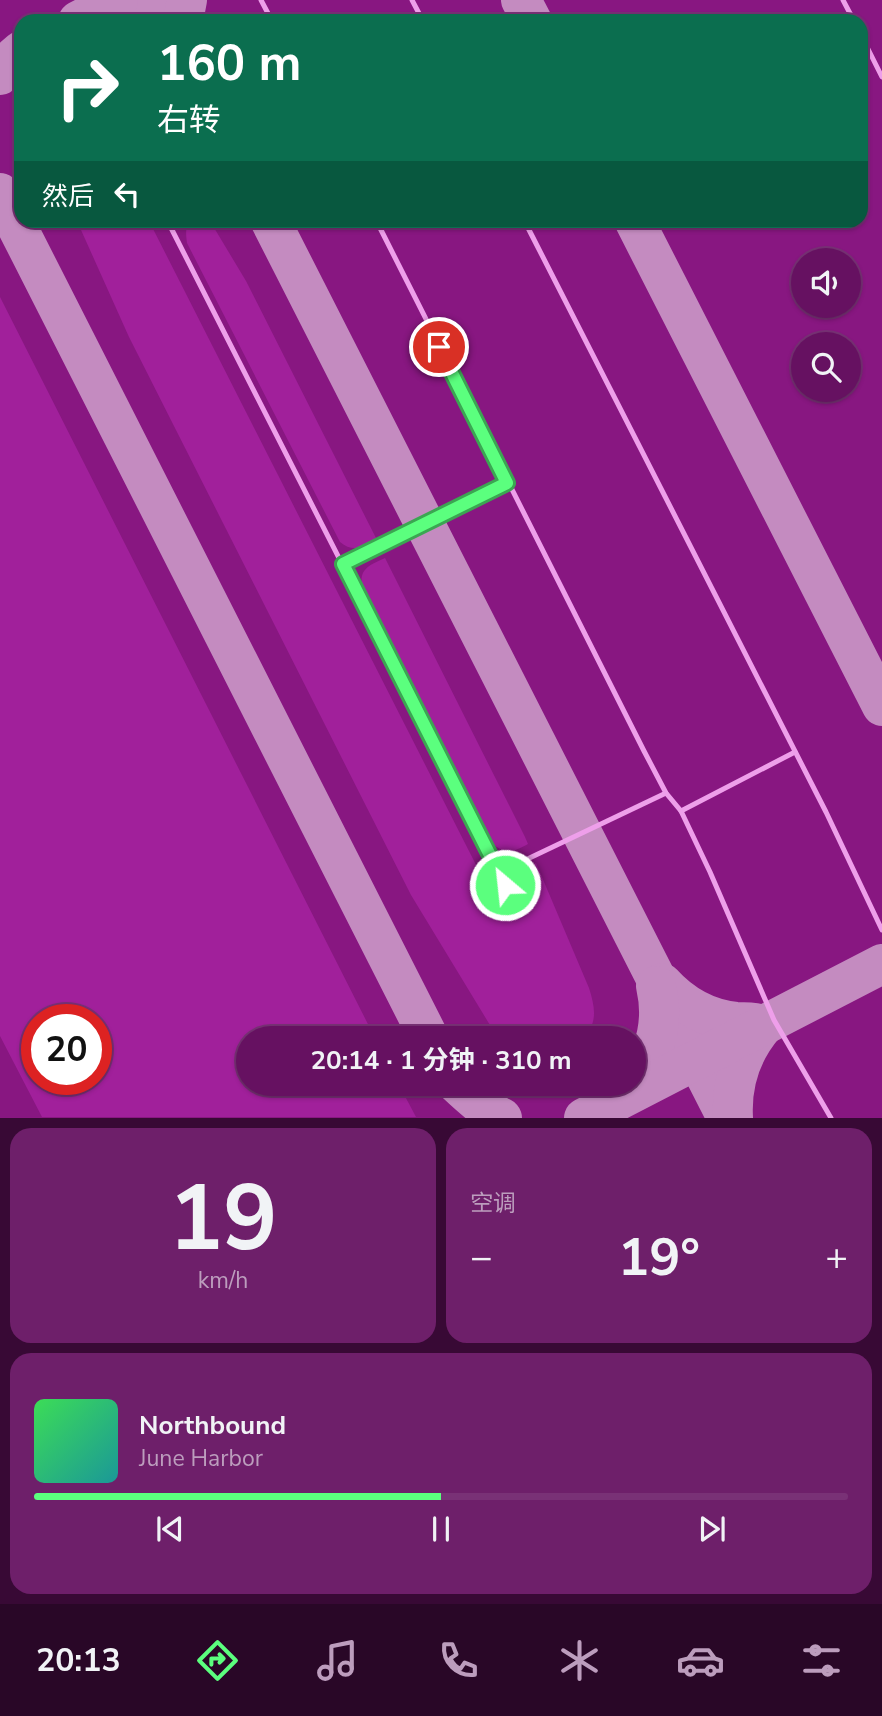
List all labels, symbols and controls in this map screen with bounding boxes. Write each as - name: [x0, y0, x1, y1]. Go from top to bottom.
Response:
- text: 160 m: [157, 30, 301, 97]
- icon: right: [42, 42, 133, 133]
- text: 右转: [157, 99, 221, 142]
- icon: left: [108, 175, 146, 213]
- text: 然后: [42, 179, 94, 214]
- map controls: [791, 248, 861, 402]
- button: sound: [791, 248, 861, 318]
- pin: [409, 317, 469, 377]
- icon: arrive: [420, 328, 458, 366]
- button: search: [791, 332, 861, 402]
- position arrow: [468, 848, 542, 922]
- speed limit sign: 20: [21, 1004, 112, 1095]
- text: 20:14 · 1 分钟 · 310 m: [310, 1043, 572, 1078]
- text: 19: [168, 1157, 278, 1281]
- text: 空调: [470, 1188, 516, 1219]
- text: 19°: [618, 1222, 700, 1293]
- text: −: [470, 1232, 493, 1283]
- text: +: [825, 1232, 848, 1283]
- text: km/h: [198, 1265, 248, 1296]
- text: Northbound: [139, 1408, 286, 1443]
- text: June Harbor: [139, 1443, 263, 1474]
- icon: previous: [151, 1510, 189, 1548]
- icon: pause: [422, 1510, 460, 1548]
- icon: next: [693, 1510, 731, 1548]
- icon: directions: [193, 1636, 242, 1685]
- icon: music: [313, 1636, 362, 1685]
- icon: phone: [434, 1636, 483, 1685]
- icon: climate: [555, 1636, 604, 1685]
- icon: car: [676, 1636, 725, 1685]
- icon: filters: [797, 1636, 846, 1685]
- text: 20:13: [36, 1639, 121, 1682]

